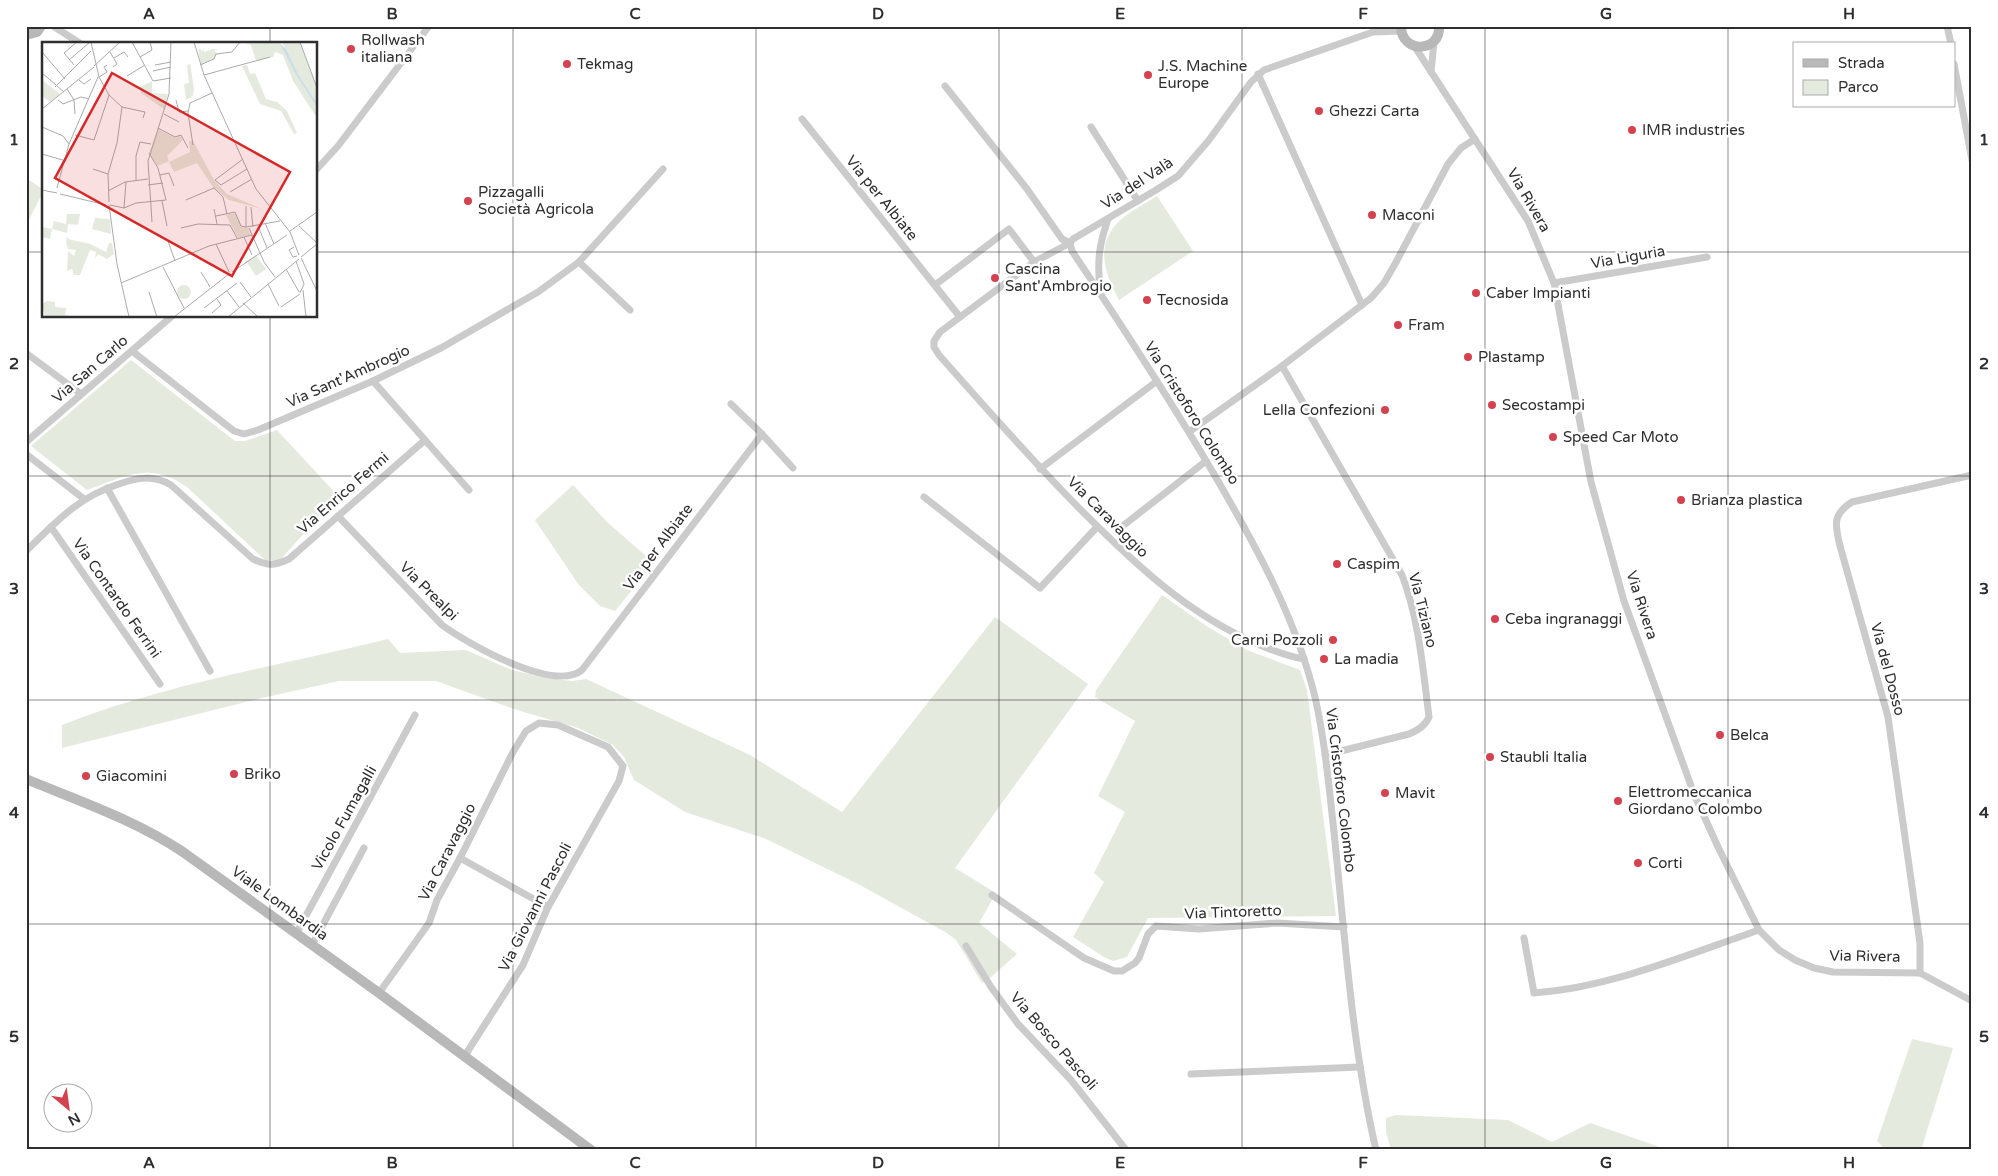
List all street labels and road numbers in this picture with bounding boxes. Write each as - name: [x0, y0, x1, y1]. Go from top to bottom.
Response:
- street label: Via per Albiate: [842, 152, 922, 244]
- street label: Via del Valà: [1098, 153, 1176, 213]
- street label: Via Rivera: [1503, 165, 1555, 235]
- street label: Via Liguria: [1589, 242, 1667, 272]
- street label: Via San Carlo: [48, 331, 132, 407]
- street label: Via Cristoforo Colombo: [1141, 338, 1243, 488]
- street label: Via Sant'Ambrogio: [283, 341, 413, 411]
- street label: Via Enrico Fermi: [293, 448, 393, 538]
- street label: Via Caravaggio: [1064, 473, 1152, 561]
- street label: Via per Albiate: [619, 500, 697, 594]
- street label: Via Contardo Ferrini: [69, 535, 165, 661]
- street label: Via Prealpi: [396, 558, 462, 624]
- street label: Via Rivera: [1622, 568, 1662, 642]
- street label: Via Tiziano: [1405, 570, 1441, 650]
- street label: Via del Dosso: [1867, 621, 1909, 717]
- street label: Via Cristoforo Colombo: [1322, 707, 1360, 873]
- street label: Vicolo Fumagalli: [308, 763, 380, 873]
- street label: Via Caravaggio: [415, 800, 479, 904]
- street label: Via Giovanni Pascoli: [495, 839, 575, 975]
- street label: Viale Lombardia: [228, 862, 332, 944]
- street label: Via Tintoretto: [1184, 901, 1282, 923]
- street label: Via Rivera: [1829, 946, 1901, 966]
- street label: Via Bosco Pascoli: [1007, 988, 1101, 1094]

